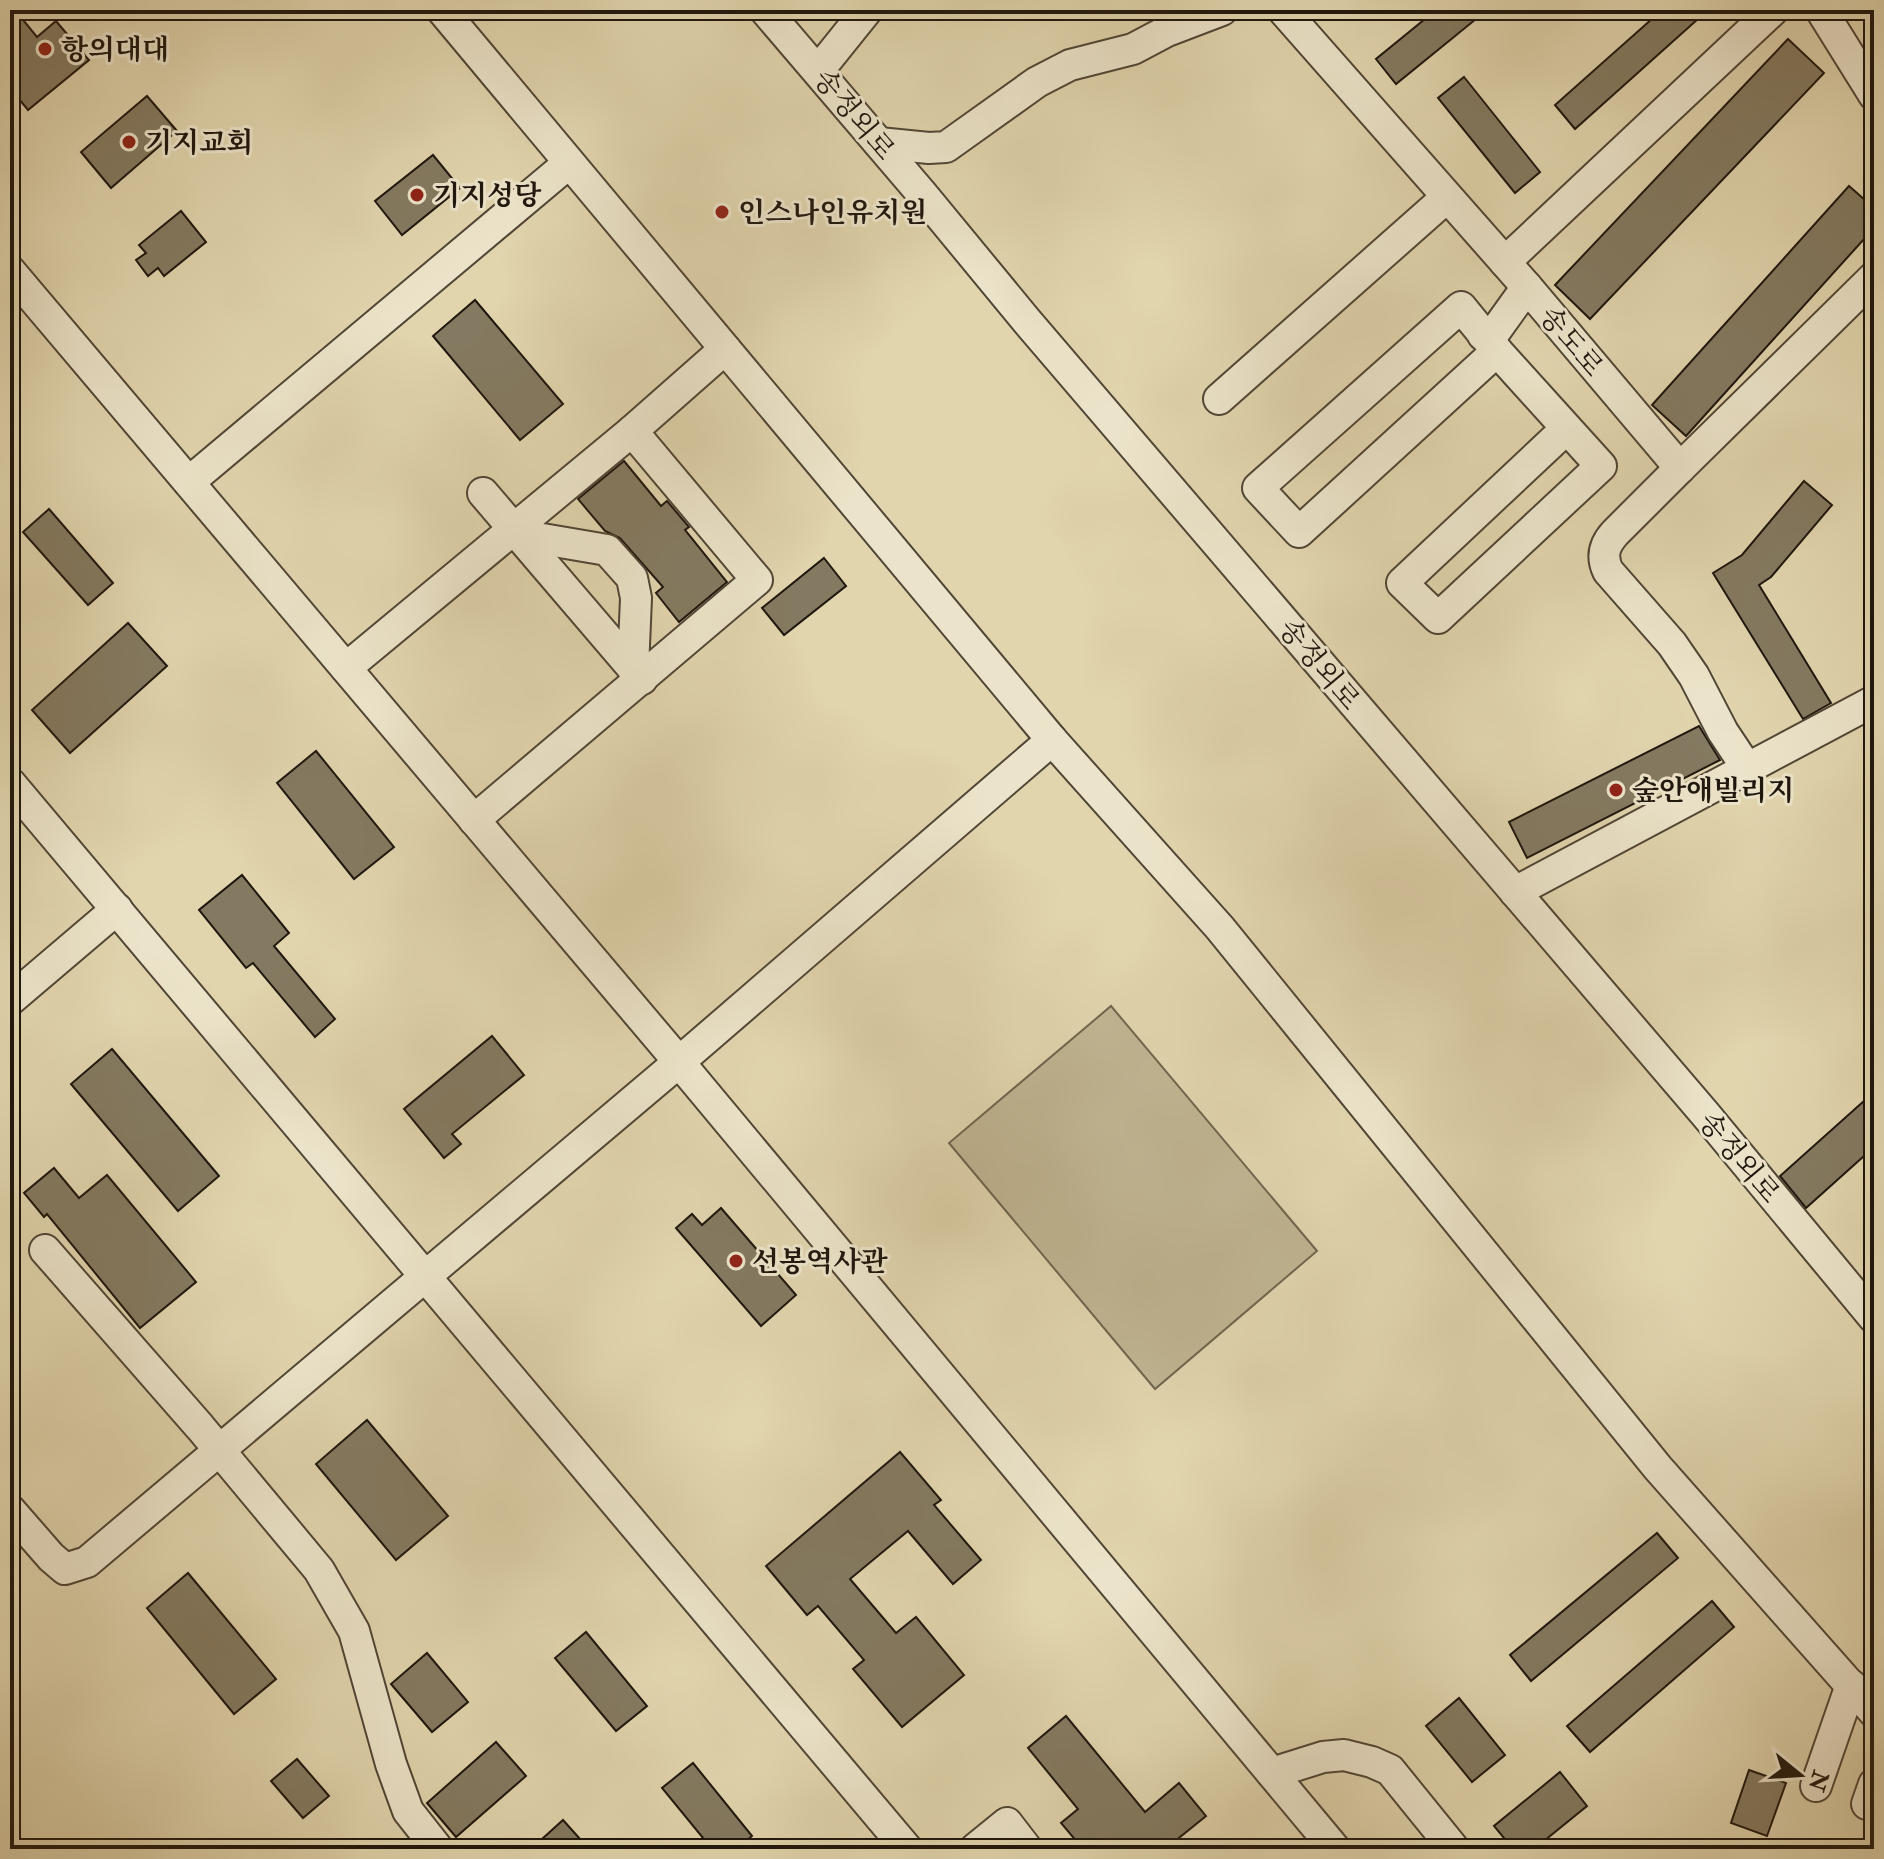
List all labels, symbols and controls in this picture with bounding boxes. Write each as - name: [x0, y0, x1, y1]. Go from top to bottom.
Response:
- place label: 항의대대: [61, 33, 169, 68]
- marker: 항의대대: [36, 40, 54, 58]
- street label: 송정외로: [806, 62, 902, 168]
- place label: 기지교회: [145, 126, 253, 161]
- marker: 기지교회: [120, 133, 138, 151]
- place label: 기지성당: [433, 179, 542, 214]
- marker: 기지성당: [408, 186, 426, 204]
- place label: 인스나인유치원: [738, 196, 927, 231]
- marker: 인스나인유치원: [713, 203, 731, 221]
- street label: 송도로: [1531, 300, 1610, 384]
- street label: 송정외로: [1271, 612, 1367, 718]
- place label: 숲안애빌리지: [1632, 774, 1794, 809]
- marker: 숲안애빌리지: [1607, 781, 1625, 799]
- street label: 송정외로: [1691, 1105, 1787, 1211]
- place label: 선봉역사관: [752, 1245, 888, 1280]
- marker: 선봉역사관: [727, 1252, 745, 1270]
- north arrow: [1760, 1735, 1840, 1815]
- text: N: [1802, 1766, 1835, 1795]

